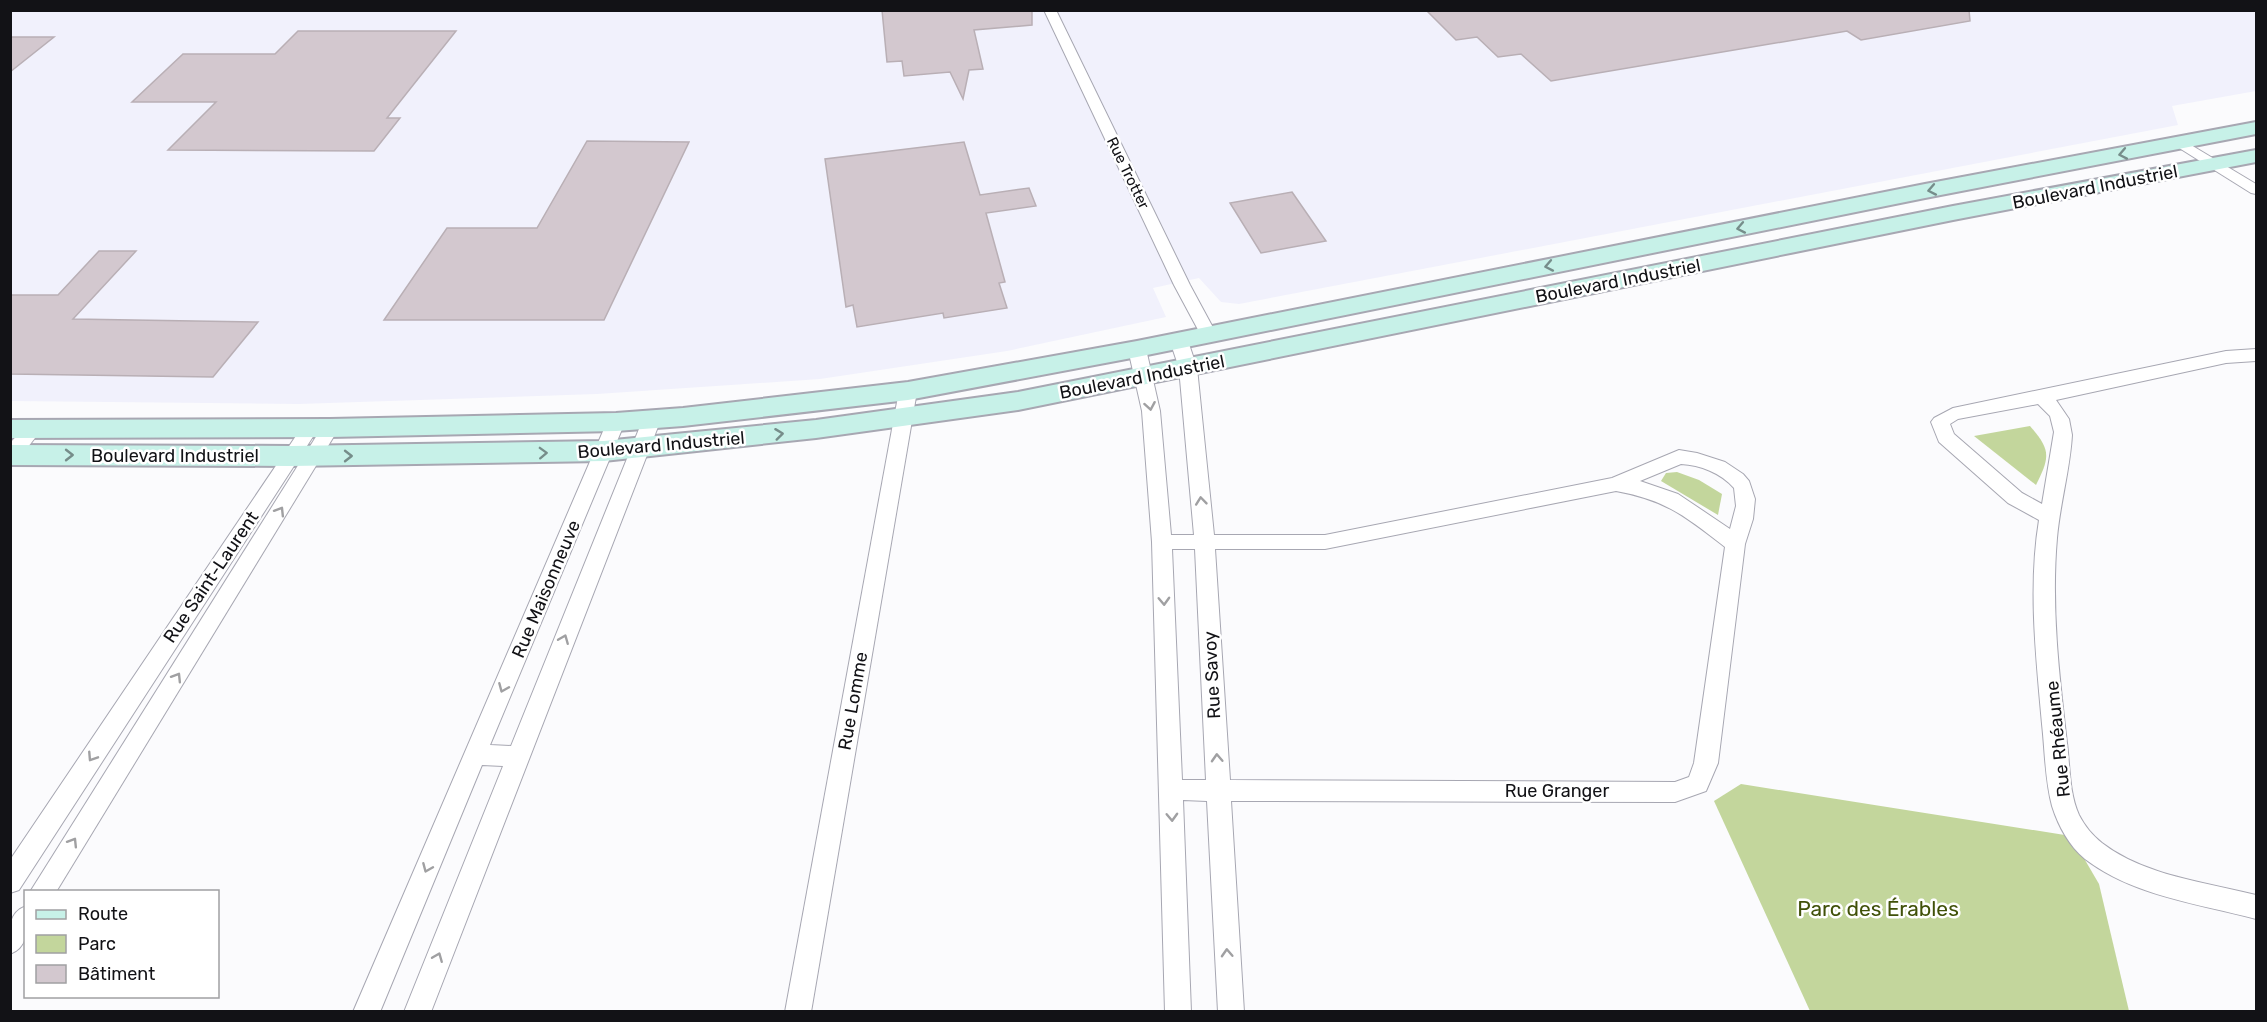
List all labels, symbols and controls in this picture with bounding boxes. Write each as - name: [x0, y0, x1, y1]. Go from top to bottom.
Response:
- street label: Rue Trotter: [1103, 134, 1153, 212]
- one-way arrow: [2119, 147, 2129, 160]
- street label: Boulevard Industriel: [2011, 160, 2179, 214]
- one-way arrow: [1927, 183, 1937, 196]
- one-way arrow: [1736, 221, 1746, 234]
- street label: Boulevard Industriel: [1534, 254, 1702, 308]
- one-way arrow: [1545, 259, 1555, 272]
- street label: Boulevard Industriel: [1058, 350, 1226, 404]
- one-way arrow: [1143, 401, 1156, 411]
- street label: Boulevard Industriel: [576, 427, 746, 463]
- one-way arrow: [774, 428, 784, 441]
- street label: Boulevard Industriel: [91, 445, 259, 467]
- one-way arrow: [538, 447, 547, 459]
- one-way arrow: [64, 449, 73, 461]
- one-way arrow: [343, 449, 352, 462]
- one-way arrow: [1195, 496, 1208, 505]
- street label: Rue Saint-Laurent: [159, 507, 263, 647]
- one-way arrow: [272, 507, 284, 517]
- street label: Rue Maisonneuve: [507, 517, 585, 661]
- one-way arrow: [1158, 596, 1171, 605]
- street label: Rue Savoy: [1199, 631, 1225, 719]
- one-way arrow: [557, 634, 570, 645]
- street label: Rue Lomme: [834, 650, 872, 752]
- one-way arrow: [169, 673, 181, 683]
- street label: Rue Rhéaume: [2041, 680, 2075, 798]
- one-way arrow: [498, 682, 510, 693]
- one-way arrow: [88, 751, 100, 761]
- one-way arrow: [1210, 754, 1223, 763]
- street label: Rue Granger: [1505, 780, 1609, 802]
- one-way arrow: [1165, 812, 1178, 821]
- one-way arrow: [66, 838, 78, 848]
- one-way arrow: [422, 862, 434, 873]
- legend: [24, 890, 219, 998]
- park label: Parc des Érables: [1797, 896, 1959, 921]
- text: Route: [78, 903, 128, 925]
- text: Parc: [78, 933, 116, 955]
- one-way arrow: [1221, 949, 1234, 958]
- one-way arrow: [431, 952, 443, 963]
- text: Bâtiment: [78, 963, 155, 985]

